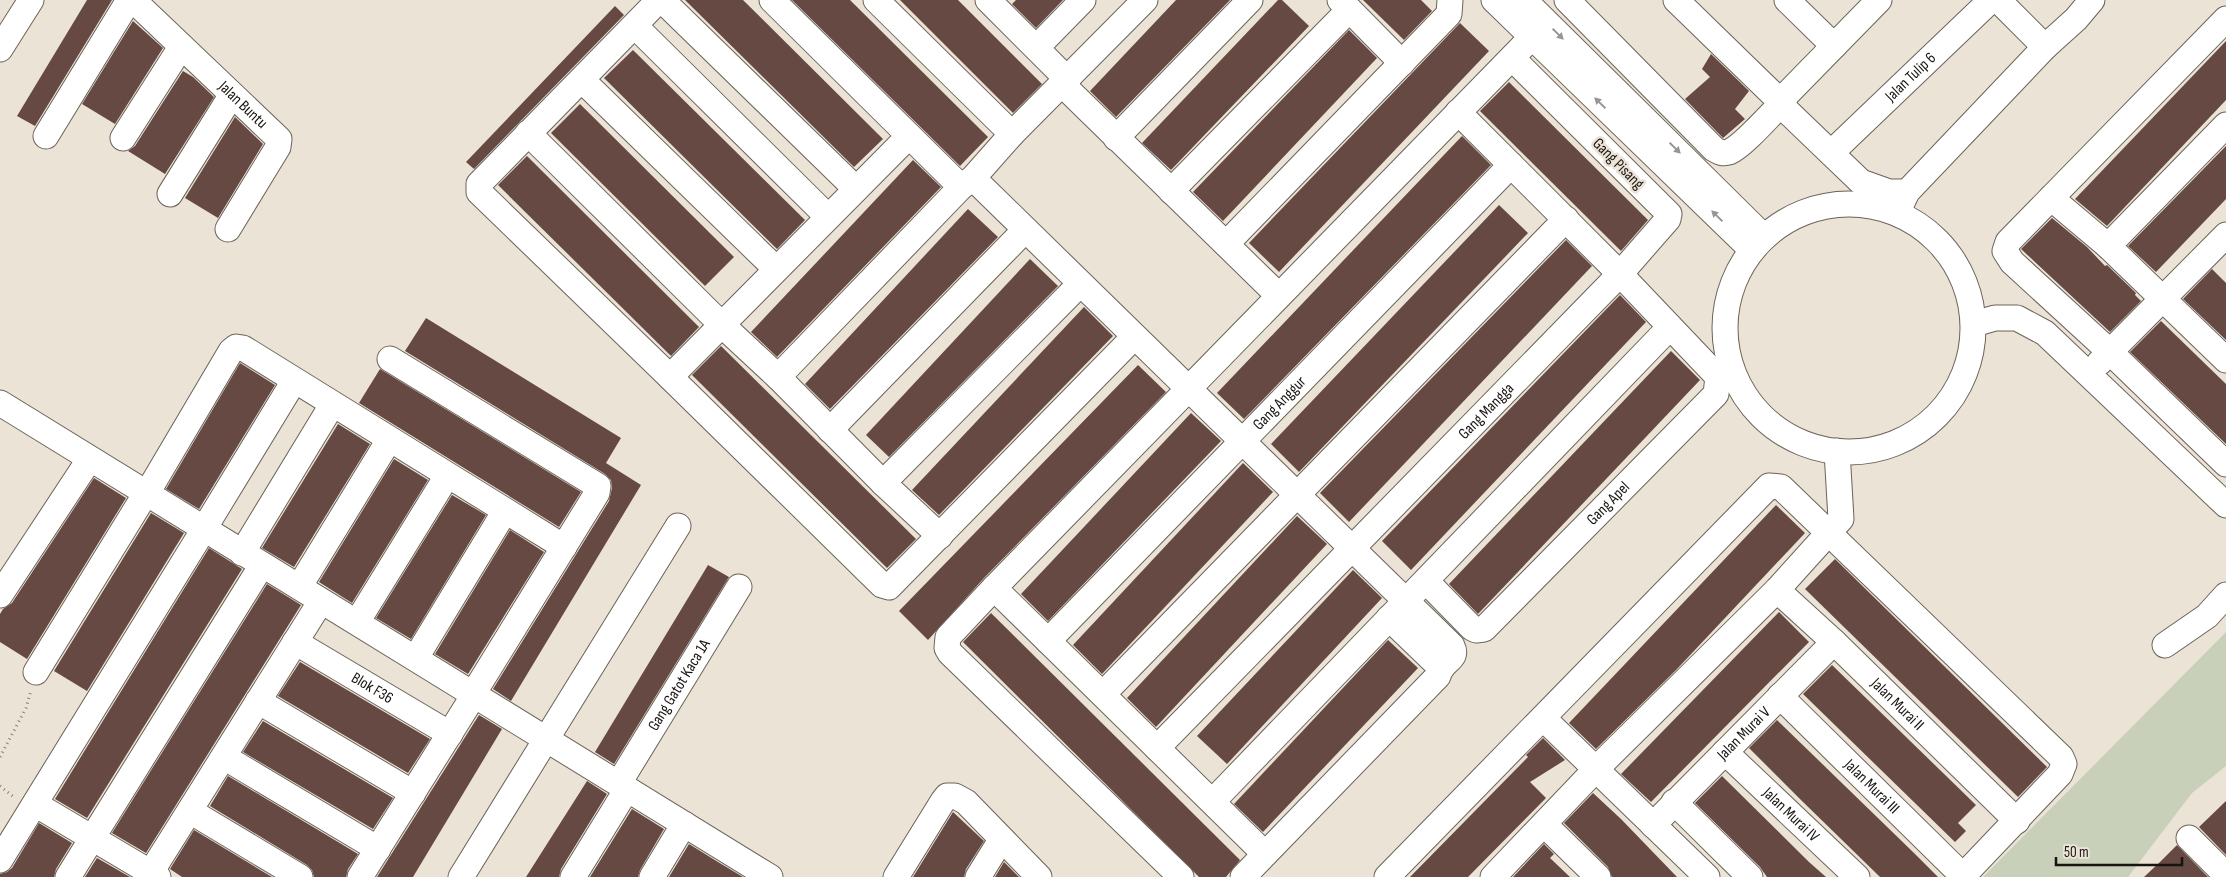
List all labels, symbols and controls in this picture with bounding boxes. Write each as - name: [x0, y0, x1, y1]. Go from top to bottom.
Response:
- one-way arrow: [1552, 28, 1564, 40]
- street label: Jalan Tulip 6: [1881, 48, 1940, 106]
- street label: Jalan Buntu: [214, 76, 272, 133]
- one-way arrow: [1594, 97, 1606, 109]
- street label: Gang Pisang: [1588, 134, 1648, 194]
- one-way arrow: [1668, 141, 1680, 153]
- one-way arrow: [1711, 210, 1723, 222]
- street label: Gang Anggur: [1249, 372, 1310, 434]
- street label: Gang Mangga: [1454, 379, 1518, 443]
- street label: Gang Apel: [1583, 478, 1634, 529]
- street label: Gang Gatot Kaca 1A: [644, 636, 714, 734]
- street label: Blok F36: [348, 668, 397, 708]
- street label: Jalan Murai II: [1866, 673, 1928, 734]
- street label: Jalan Murai V: [1713, 702, 1775, 765]
- street label: Jalan Murai III: [1840, 754, 1904, 818]
- street label: Jalan Murai IV: [1758, 783, 1824, 846]
- scale bar: [2056, 834, 2182, 866]
- text: 50 m: [2064, 843, 2089, 862]

